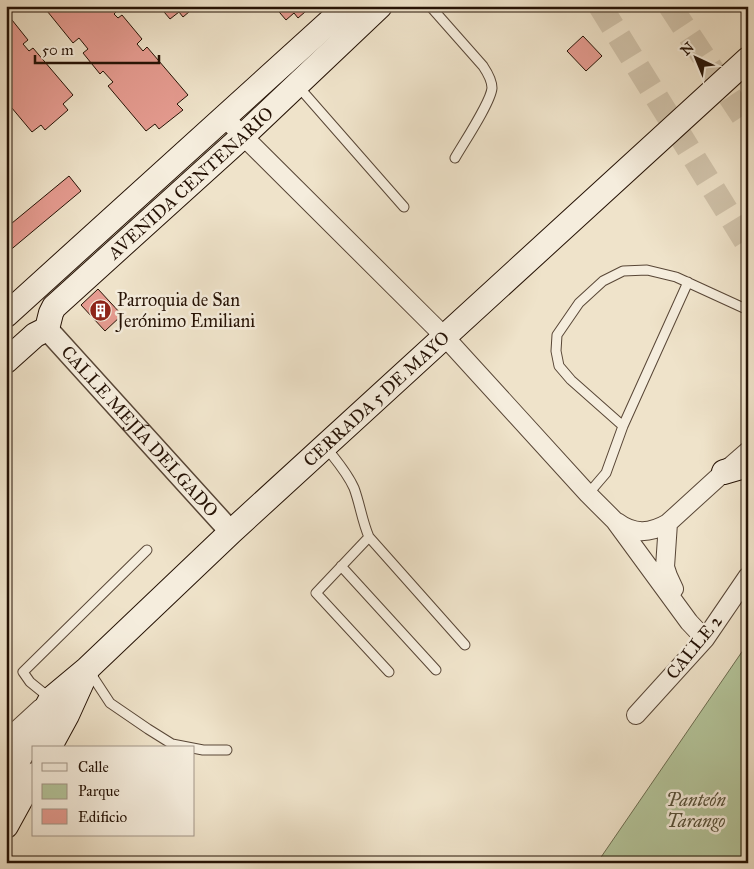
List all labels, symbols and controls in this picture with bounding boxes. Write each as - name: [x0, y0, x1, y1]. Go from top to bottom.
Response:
- scale bar: [35, 32, 159, 64]
- north arrow: [672, 32, 722, 82]
- text: N: [677, 39, 698, 59]
- text: 50 m: [42, 41, 74, 59]
- street label: AVENIDA CENTENARIO: [103, 102, 278, 265]
- place label: Parroquia de San Jerónimo Emiliani: [115, 289, 255, 333]
- building icon: Parroquia de San Jerónimo Emiliani: [89, 298, 113, 322]
- street label: CERRADA 5 DE MAYO: [299, 327, 454, 471]
- street label: CALLE MEJÍA DELGADO: [56, 341, 223, 521]
- street label: CALLE 2: [661, 610, 727, 684]
- legend: [32, 746, 195, 836]
- text: Calle: [78, 758, 109, 776]
- text: Parque: [78, 782, 120, 801]
- park label: Panteón Tarango: [666, 789, 726, 832]
- text: Edificio: [78, 808, 127, 826]

